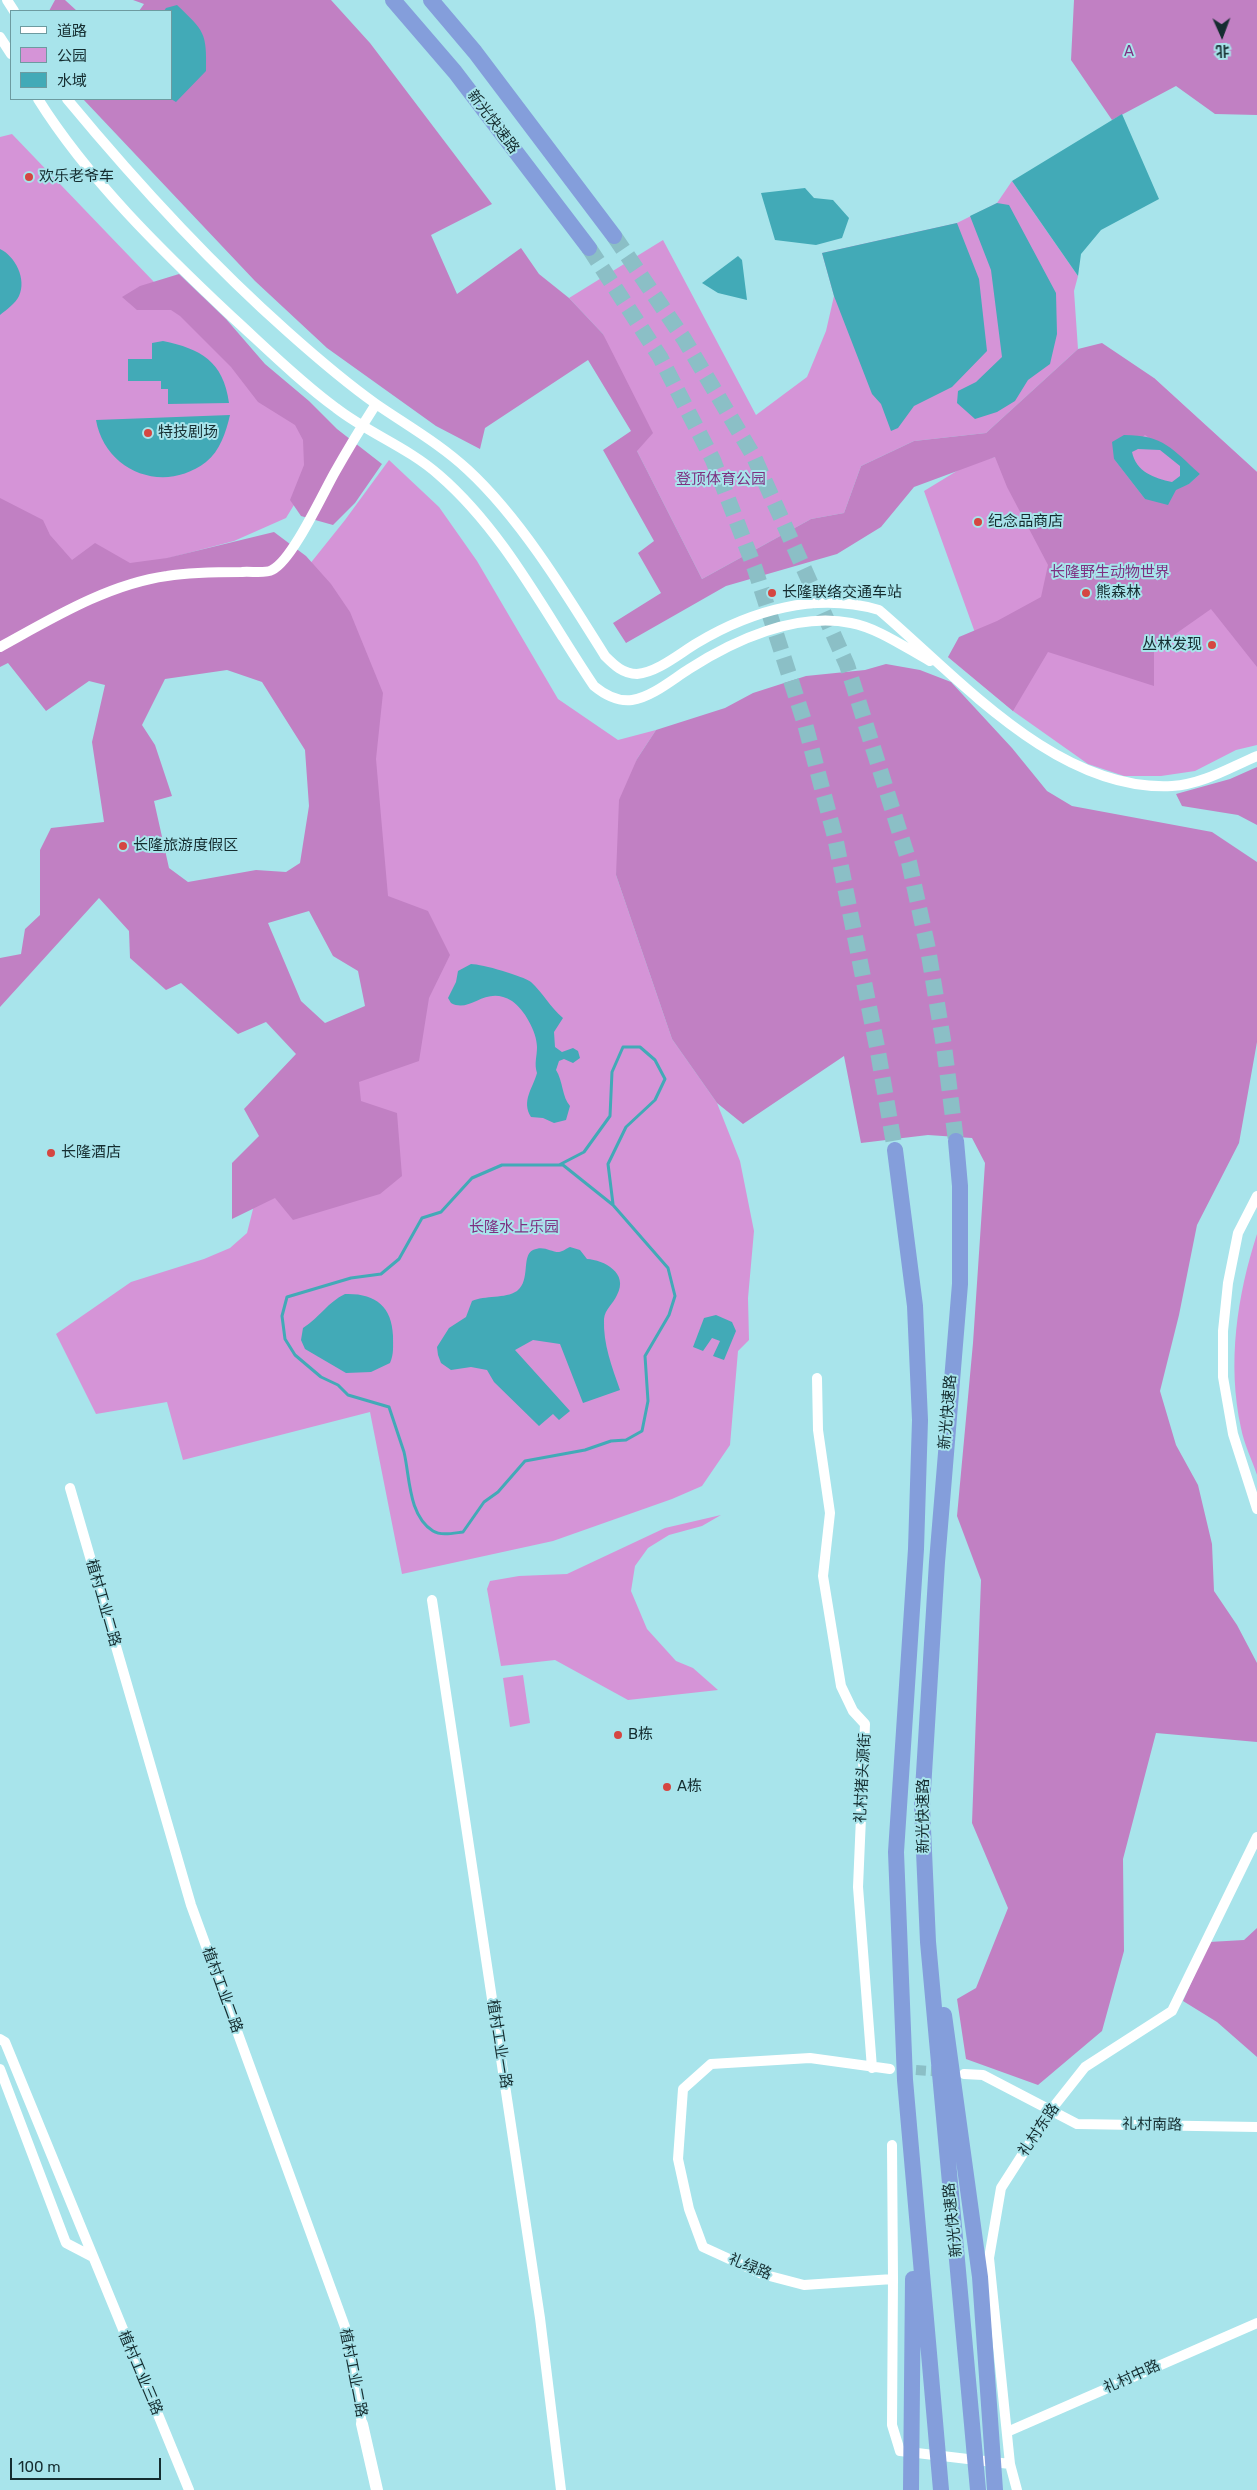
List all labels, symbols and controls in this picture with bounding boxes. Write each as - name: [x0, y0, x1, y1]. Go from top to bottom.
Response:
- legend: [10, 10, 172, 100]
- north arrow: [1197, 10, 1247, 60]
- text: 道路: [57, 22, 87, 40]
- text: 北: [1215, 42, 1230, 59]
- park label: A: [1124, 43, 1134, 61]
- text: 公园: [57, 47, 87, 65]
- text: 水域: [57, 72, 87, 90]
- street label: 新光快速路: [463, 87, 523, 157]
- place label: 欢乐老爷车: [39, 168, 114, 186]
- marker: 欢乐老爷车: [23, 171, 35, 183]
- place label: 特技剧场: [158, 424, 218, 442]
- marker: 特技剧场: [142, 427, 154, 439]
- park label: 登顶体育公园: [676, 471, 766, 489]
- place label: 纪念品商店: [988, 513, 1063, 531]
- marker: 纪念品商店: [972, 516, 984, 528]
- park label: 长隆野生动物世界: [1050, 564, 1170, 582]
- place label: 长隆联络交通车站: [782, 584, 902, 602]
- place label: 熊森林: [1096, 584, 1141, 602]
- marker: 长隆联络交通车站: [766, 587, 778, 599]
- marker: 熊森林: [1080, 587, 1092, 599]
- place label: 丛林发现: [1142, 636, 1202, 654]
- marker: 丛林发现: [1206, 639, 1218, 651]
- place label: 长隆旅游度假区: [133, 837, 238, 855]
- marker: 长隆旅游度假区: [117, 840, 129, 852]
- place label: 长隆酒店: [61, 1144, 121, 1162]
- marker: 长隆酒店: [45, 1147, 57, 1159]
- park label: 长隆水上乐园: [469, 1219, 559, 1237]
- street label: 新光快速路: [936, 1374, 960, 1450]
- street label: 植村工业二路: [82, 1557, 124, 1649]
- place label: B栋: [628, 1726, 653, 1744]
- marker: B栋: [612, 1729, 624, 1741]
- street label: 礼村猪头源街: [852, 1733, 874, 1823]
- place label: A栋: [677, 1778, 702, 1796]
- street label: 新光快速路: [915, 1779, 933, 1853]
- marker: A栋: [661, 1781, 673, 1793]
- street label: 植村工业二路: [198, 1945, 246, 2035]
- street label: 植村工业一路: [483, 1998, 515, 2090]
- street label: 礼村东路: [1015, 2100, 1063, 2160]
- street label: 礼村南路: [1122, 2115, 1182, 2135]
- street label: 新光快速路: [940, 2182, 966, 2258]
- street label: 礼绿路: [726, 2250, 774, 2284]
- street label: 植村工业二路: [336, 2327, 370, 2419]
- street label: 植村工业三路: [114, 2328, 166, 2418]
- street label: 礼村中路: [1101, 2357, 1163, 2397]
- scale bar: [12, 2448, 164, 2480]
- text: 100 m: [18, 2458, 60, 2476]

